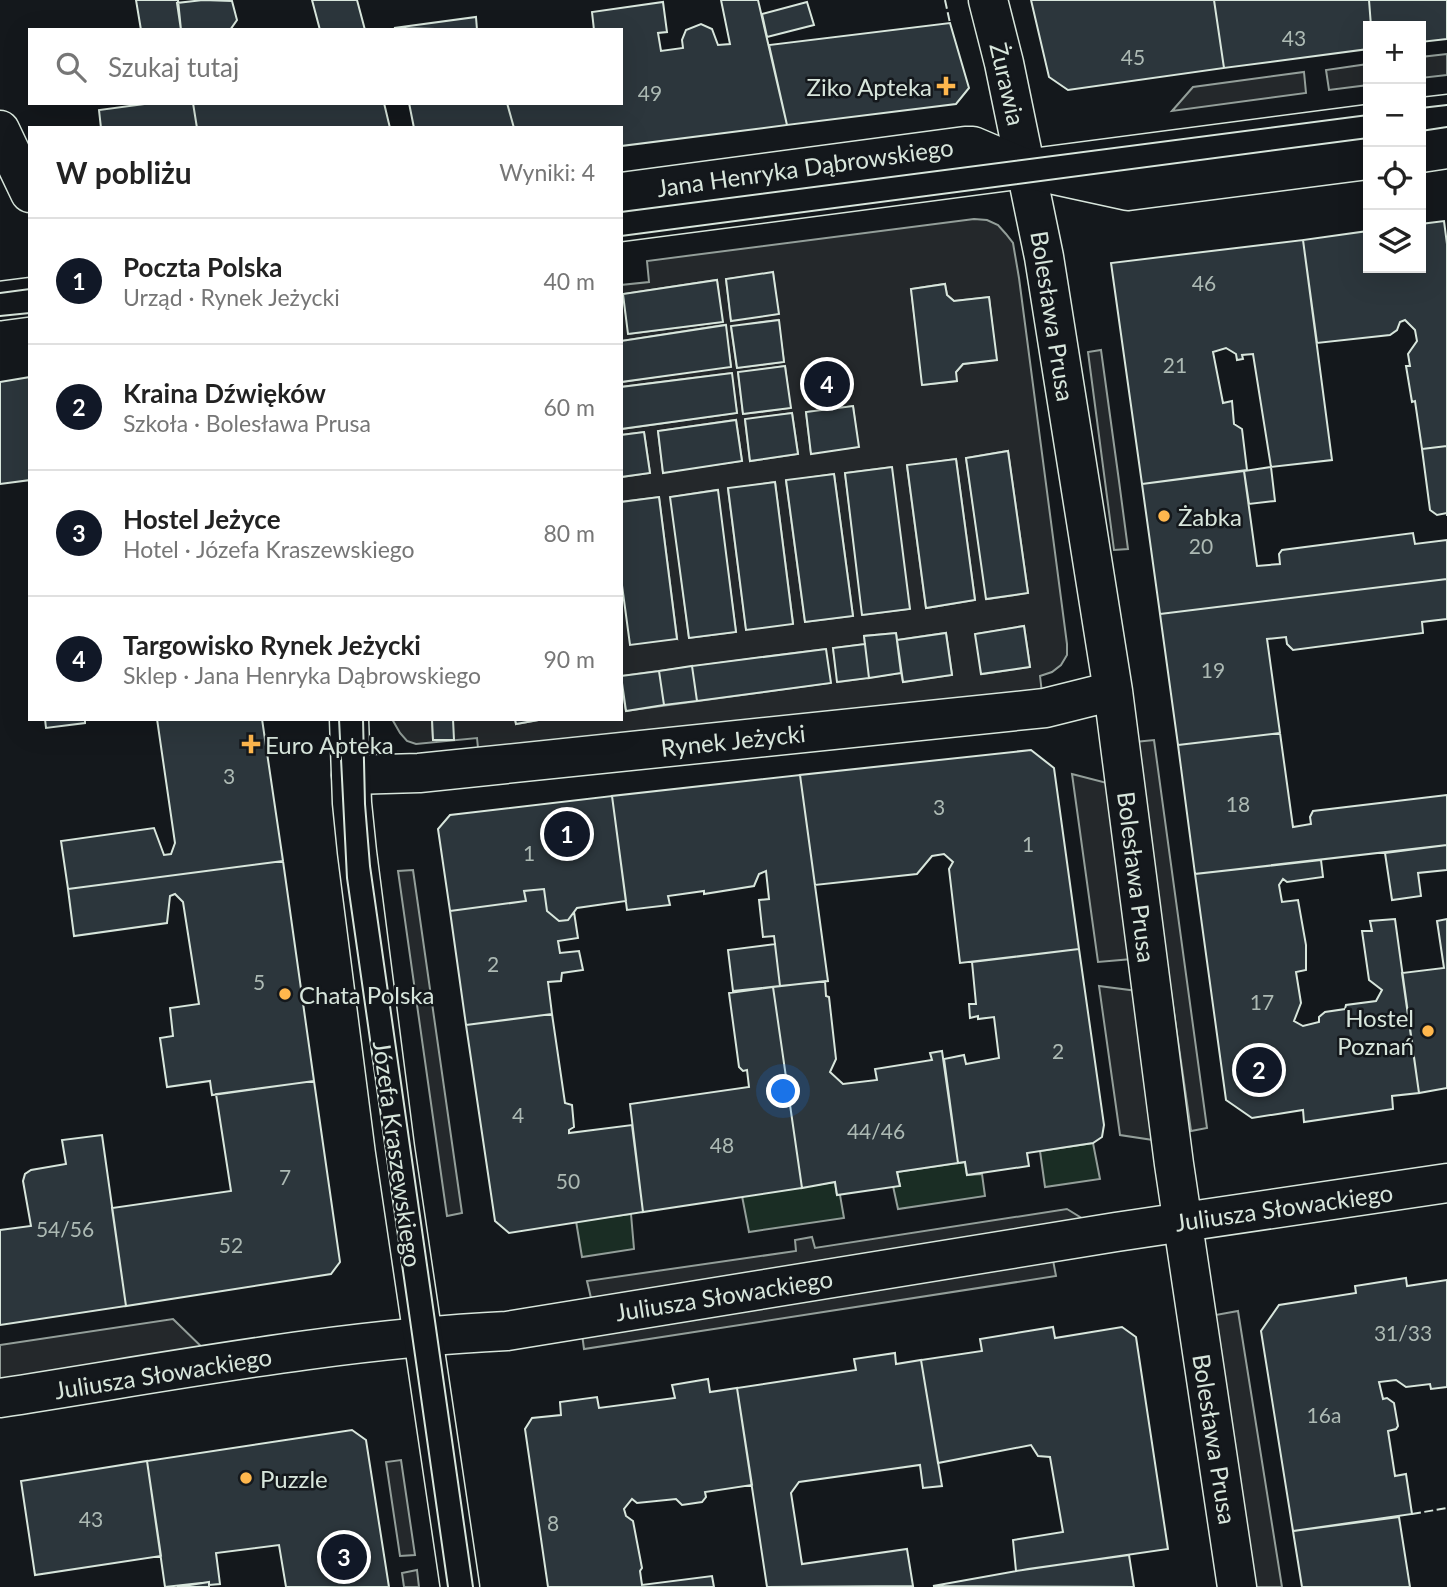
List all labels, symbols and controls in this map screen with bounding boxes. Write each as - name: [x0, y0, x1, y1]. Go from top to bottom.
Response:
- map controls: [1363, 21, 1426, 273]
- button: +: [1363, 21, 1426, 84]
- house number: 43: [1282, 25, 1306, 50]
- search box: [28, 28, 623, 105]
- street label: Żurawia: [984, 40, 1032, 128]
- house number: 45: [1121, 44, 1145, 69]
- icon: search: [52, 48, 90, 86]
- text: Szukaj tutaj: [108, 51, 239, 83]
- place label: Ziko Apteka: [807, 72, 932, 101]
- marker: Ziko Apteka: [938, 78, 954, 94]
- house number: 49: [638, 80, 662, 105]
- button: −: [1363, 84, 1426, 147]
- street label: Jana Henryka Dąbrowskiego: [655, 132, 955, 202]
- button: locate: [1363, 147, 1426, 210]
- text: W pobliżu: [56, 154, 192, 190]
- text: Wyniki: 4: [499, 158, 595, 186]
- button: layers: [1363, 210, 1426, 273]
- street label: Bolesława Prusa: [1025, 229, 1081, 403]
- text: Poczta Polska: [123, 251, 282, 283]
- text: 1: [72, 267, 86, 295]
- text: 40 m: [544, 267, 595, 295]
- house number: 46: [1192, 270, 1216, 295]
- text: Urząd · Rynek Jeżycki: [123, 283, 340, 311]
- house number: 21: [1163, 352, 1187, 377]
- pin: 4: [804, 358, 850, 410]
- text: Kraina Dźwięków: [123, 377, 326, 409]
- text: 2: [72, 393, 86, 421]
- text: 60 m: [544, 393, 595, 421]
- text: Szkoła · Bolesława Prusa: [123, 409, 371, 437]
- place label: Żabka: [1178, 502, 1242, 531]
- text: Hostel Jeżyce: [123, 503, 281, 535]
- marker: Żabka: [1156, 508, 1172, 524]
- text: 3: [72, 519, 86, 547]
- text: 80 m: [544, 519, 595, 547]
- house number: 20: [1189, 533, 1213, 558]
- text: Hotel · Józefa Kraszewskiego: [123, 535, 415, 563]
- text: Targowisko Rynek Jeżycki: [123, 629, 421, 661]
- text: 4: [72, 645, 86, 673]
- text: 90 m: [544, 645, 595, 673]
- house number: 19: [1201, 657, 1225, 682]
- text: Sklep · Jana Henryka Dąbrowskiego: [123, 661, 481, 689]
- street label: Rynek Jeżycki: [659, 718, 807, 762]
- place label: Euro Apteka: [265, 730, 394, 759]
- marker: Euro Apteka: [243, 736, 259, 752]
- house number: 3: [223, 763, 235, 788]
- street label: Bolesława Prusa: [1112, 790, 1162, 964]
- house number: 18: [1226, 791, 1250, 816]
- house number: 3: [933, 794, 945, 819]
- pin: 1: [544, 808, 590, 860]
- house number: 1: [1022, 831, 1034, 856]
- house number: 1: [523, 840, 535, 865]
- house number: 2: [487, 951, 499, 976]
- house number: 5: [253, 969, 265, 994]
- place label: Chata Polska: [299, 980, 434, 1009]
- marker: Chata Polska: [277, 986, 293, 1002]
- house number: 17: [1250, 989, 1274, 1014]
- place label: Hostel Poznań: [1337, 1003, 1414, 1060]
- marker: Hostel Poznań: [1420, 1023, 1436, 1039]
- house number: 2: [1052, 1038, 1064, 1063]
- street label: Józefa Kraszewskiego: [368, 1039, 428, 1269]
- pin: 2: [1236, 1044, 1282, 1096]
- your location: [766, 1074, 800, 1108]
- house number: 4: [512, 1102, 524, 1127]
- house number: 44/46: [847, 1118, 905, 1143]
- house number: 48: [710, 1132, 734, 1157]
- house number: 7: [279, 1164, 291, 1189]
- house number: 50: [556, 1168, 580, 1193]
- street label: Juliusza Słowackiego: [1173, 1177, 1395, 1237]
- house number: 54/56: [36, 1216, 94, 1241]
- house number: 52: [219, 1232, 243, 1257]
- street label: Juliusza Słowackiego: [613, 1264, 835, 1326]
- house number: 31/33: [1374, 1320, 1432, 1345]
- street label: Juliusza Słowackiego: [52, 1342, 274, 1404]
- street label: Bolesława Prusa: [1187, 1352, 1243, 1526]
- house number: 16a: [1307, 1402, 1341, 1427]
- place label: Puzzle: [260, 1464, 328, 1493]
- marker: Puzzle: [238, 1470, 254, 1486]
- house number: 43: [79, 1506, 103, 1531]
- house number: 8: [547, 1510, 559, 1535]
- pin: 3: [321, 1531, 367, 1583]

